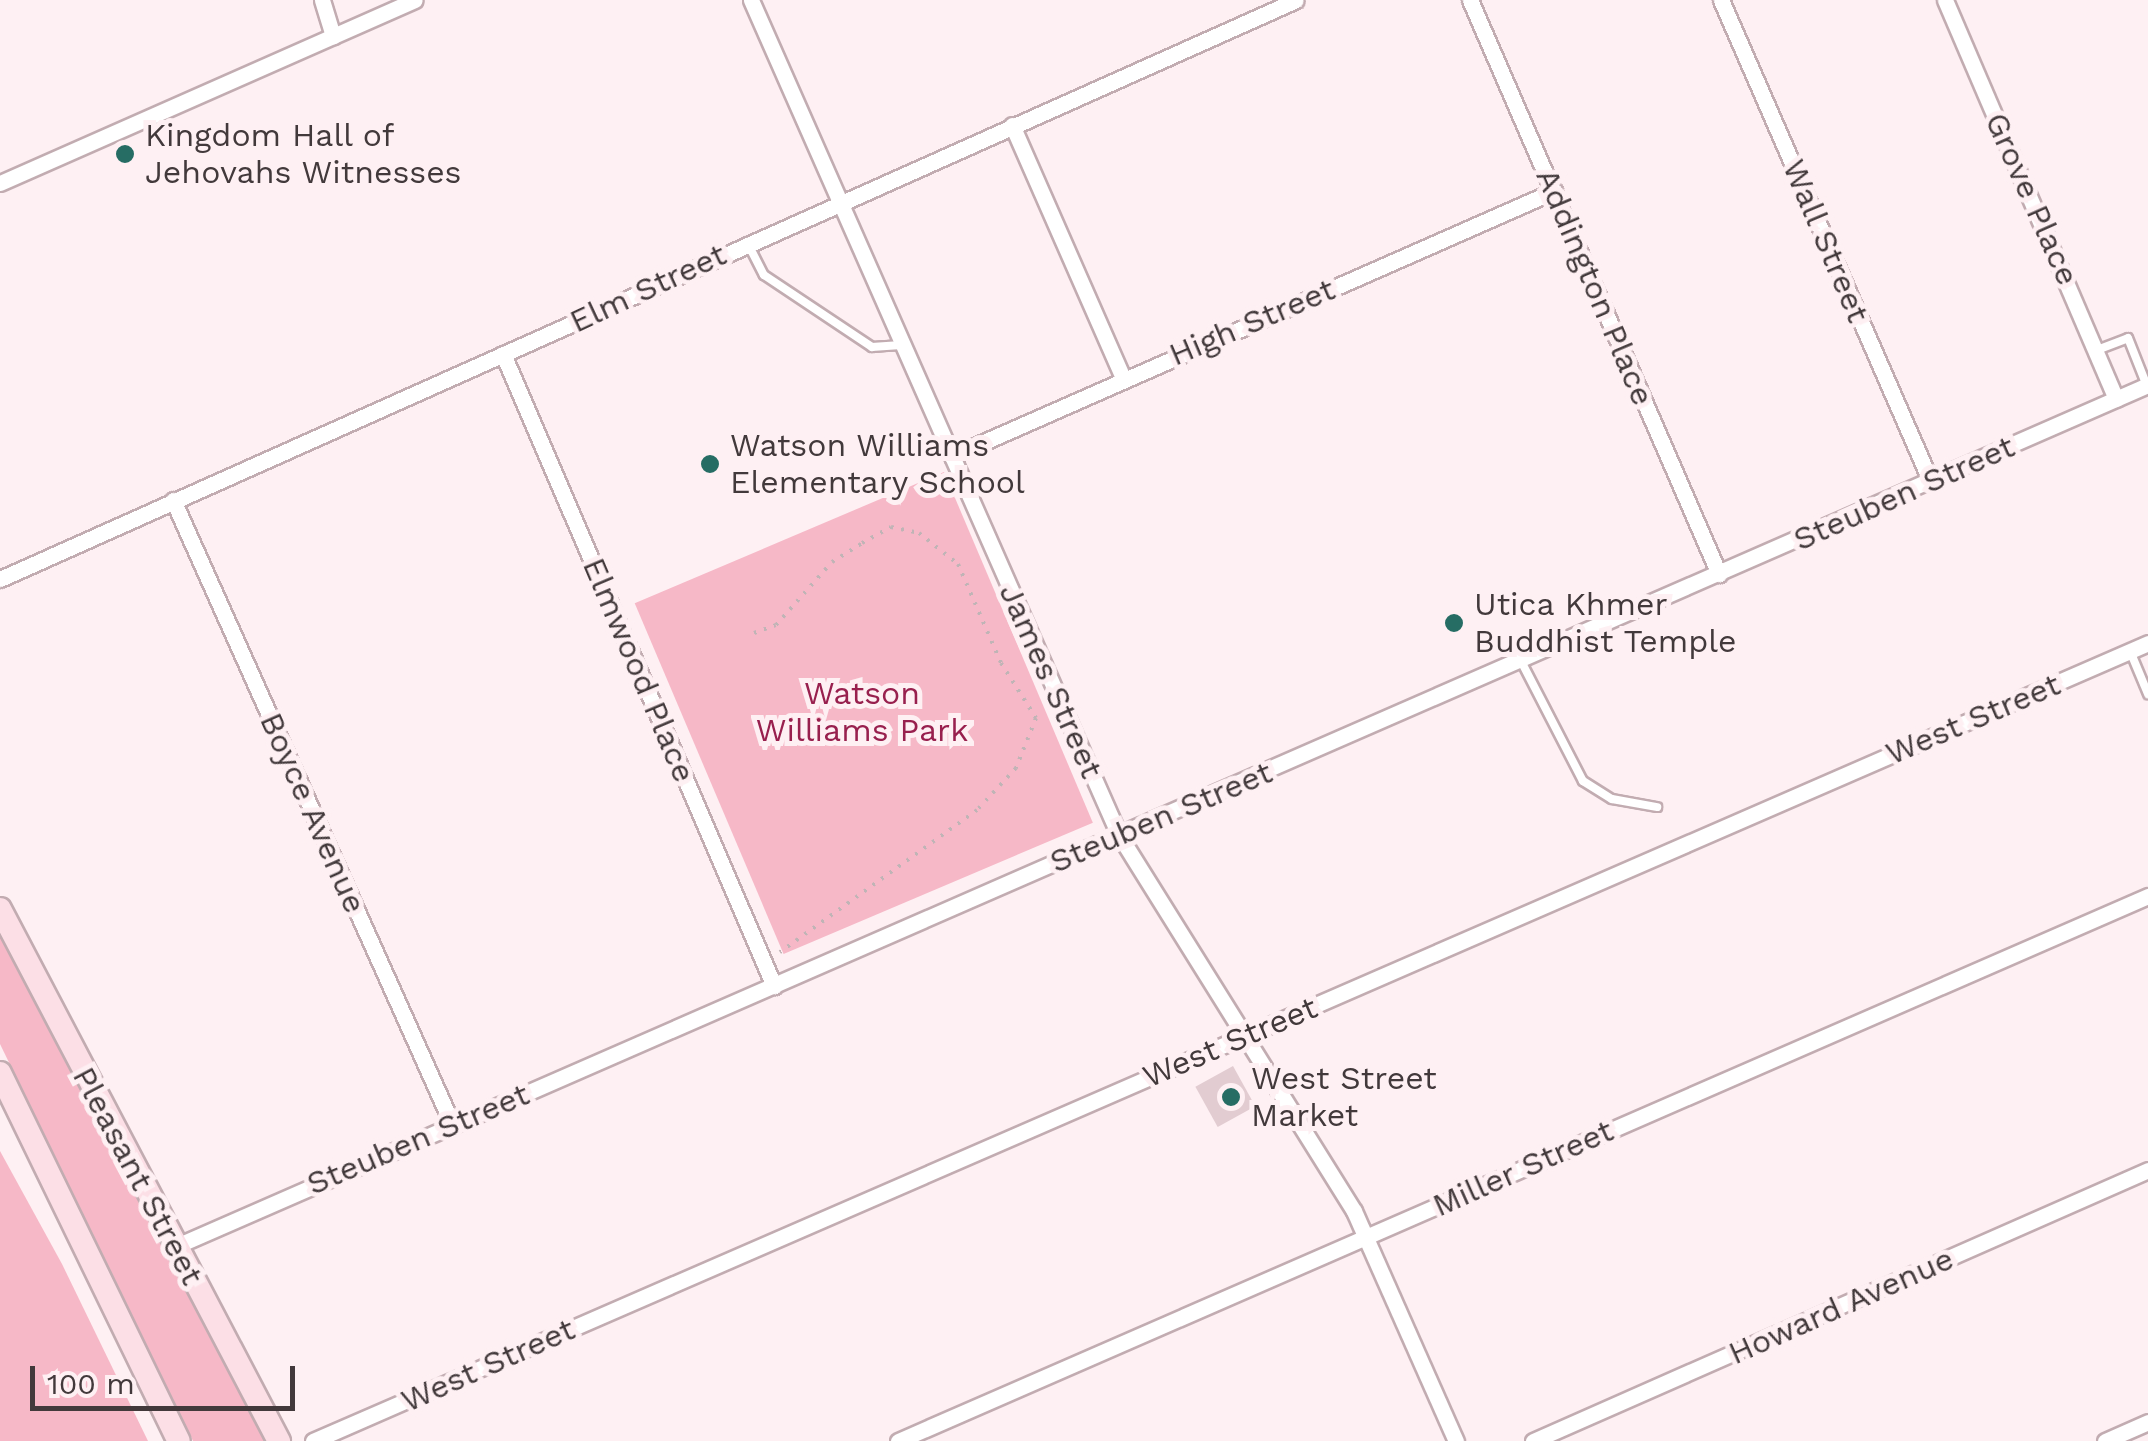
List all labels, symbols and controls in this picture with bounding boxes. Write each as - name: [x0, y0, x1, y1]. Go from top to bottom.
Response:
- street label: Grove Place: [1977, 107, 2087, 291]
- place label: Kingdom Hall of Jehovahs Witnesses: [145, 117, 462, 192]
- marker: Kingdom Hall of Jehovahs Witnesses: [114, 143, 136, 165]
- street label: Wall Street: [1774, 153, 1878, 329]
- street label: Addington Place: [1528, 163, 1662, 411]
- street label: Elm Street: [564, 235, 732, 341]
- street label: High Street: [1163, 270, 1341, 374]
- place label: Watson Williams Elementary School: [730, 427, 1026, 502]
- street label: Steuben Street: [1788, 427, 2020, 559]
- marker: Watson Williams Elementary School: [699, 453, 721, 475]
- street label: Elmwood Place: [574, 552, 704, 788]
- street label: James Street: [991, 578, 1111, 784]
- place label: Utica Khmer Buddhist Temple: [1474, 586, 1737, 661]
- marker: Utica Khmer Buddhist Temple: [1443, 612, 1465, 634]
- street label: West Street: [1880, 665, 2066, 773]
- park label: Watson Williams Park: [756, 675, 968, 750]
- street label: Boyce Avenue: [251, 706, 375, 920]
- street label: Steuben Street: [1044, 753, 1278, 881]
- street label: West Street: [1137, 988, 1323, 1096]
- place label: West Street Market: [1251, 1060, 1437, 1135]
- street label: Pleasant Street: [64, 1061, 212, 1291]
- street label: Steuben Street: [301, 1075, 535, 1203]
- marker: West Street Market: [1220, 1086, 1242, 1108]
- street label: Miller Street: [1426, 1111, 1620, 1225]
- street label: Howard Avenue: [1722, 1239, 1960, 1373]
- street label: West Street: [395, 1310, 581, 1420]
- scale bar: [35, 1346, 300, 1408]
- text: 100 m: [47, 1366, 135, 1401]

